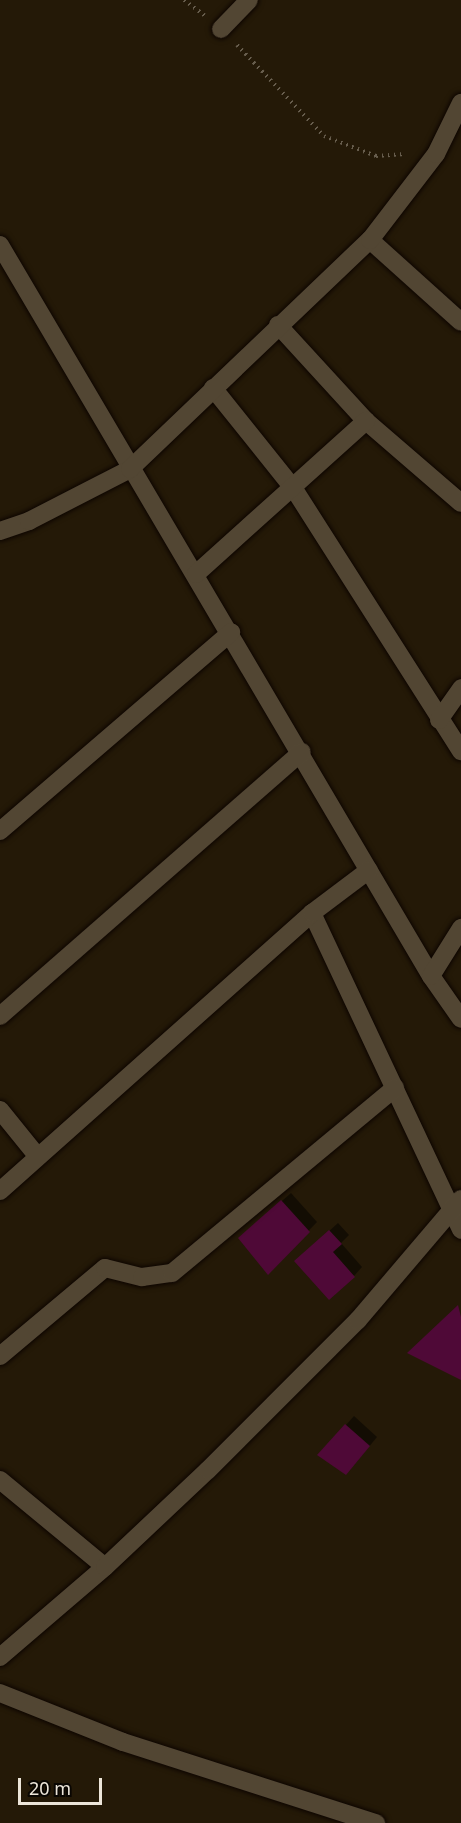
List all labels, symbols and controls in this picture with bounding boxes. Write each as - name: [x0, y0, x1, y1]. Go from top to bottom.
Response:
- scale bar: [21, 1766, 105, 1804]
- text: 20 m: [29, 1776, 71, 1800]

